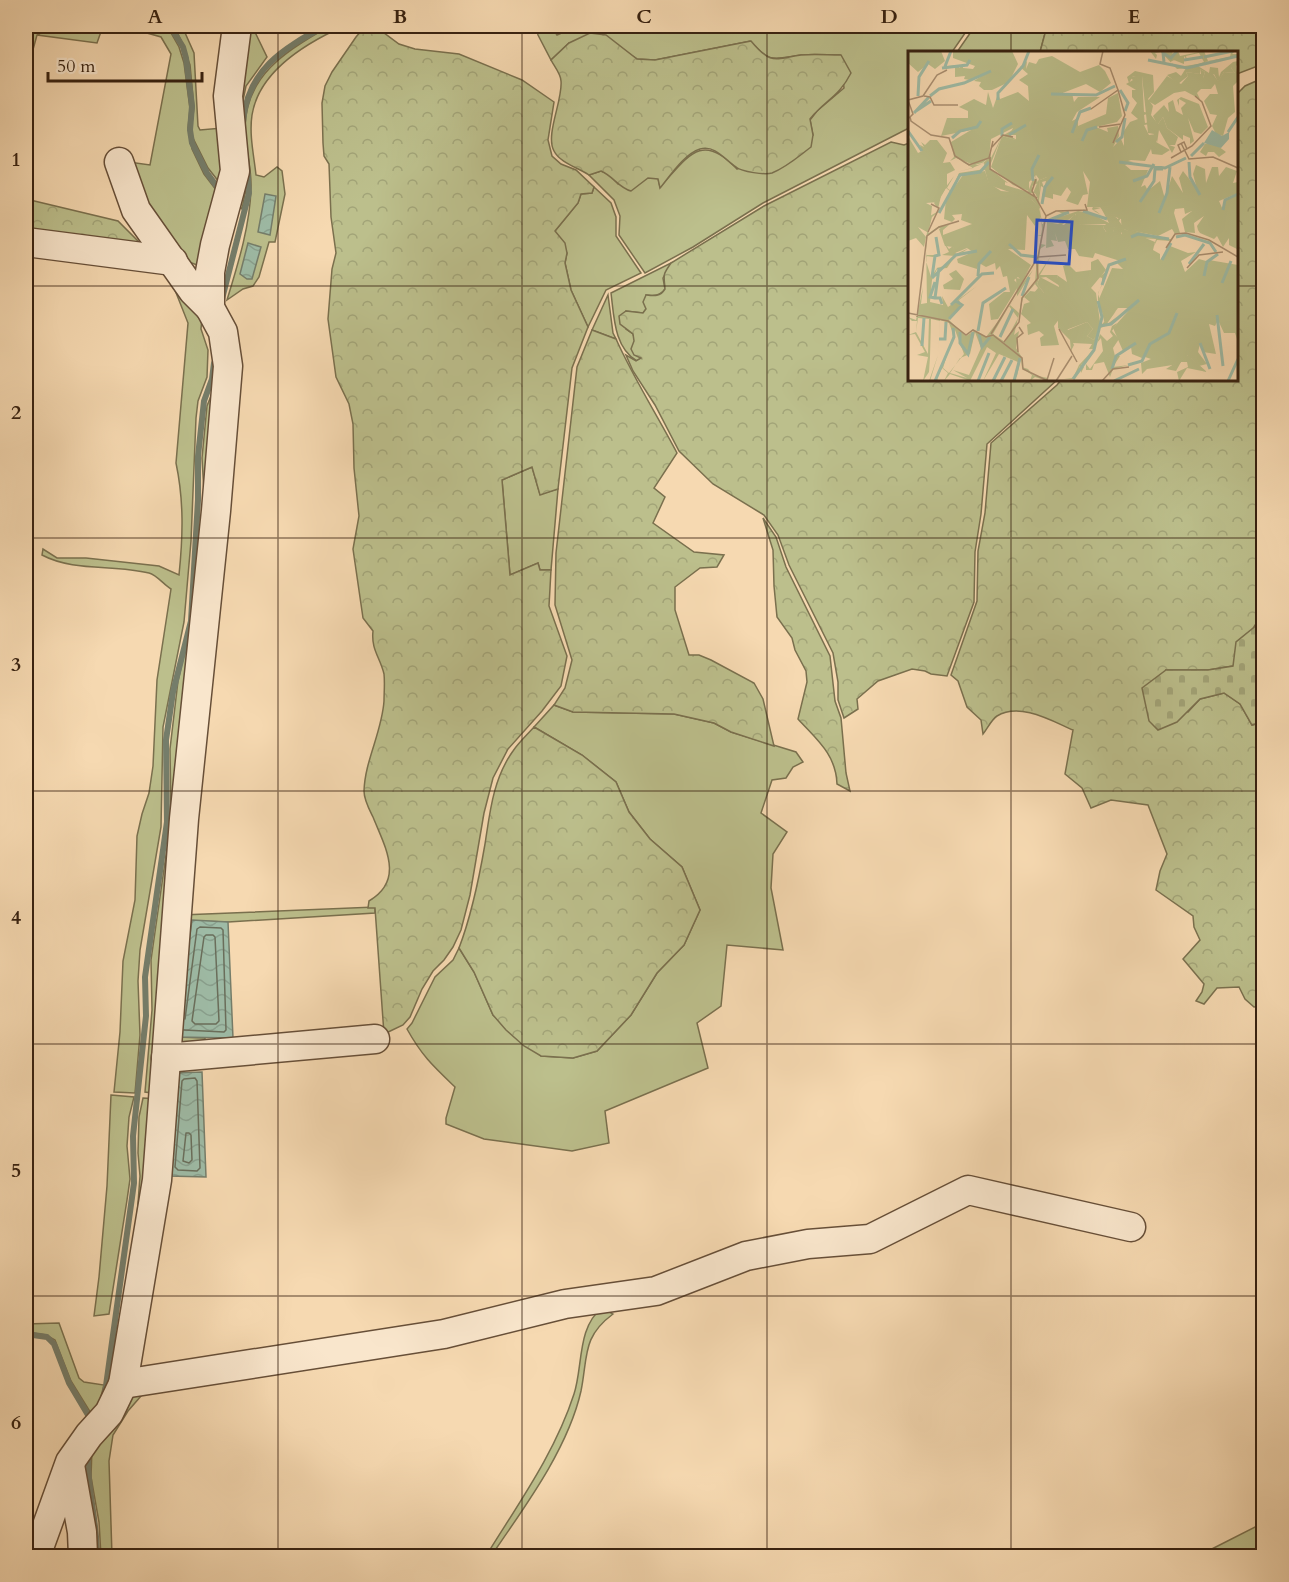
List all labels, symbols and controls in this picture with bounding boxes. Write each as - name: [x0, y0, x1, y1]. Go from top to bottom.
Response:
- text: A: [147, 3, 163, 30]
- text: B: [393, 3, 407, 30]
- text: C: [636, 3, 652, 30]
- text: D: [880, 3, 898, 30]
- text: E: [1128, 3, 1140, 30]
- scale bar: [48, 45, 202, 83]
- inset map: [908, 51, 1238, 381]
- text: 50 m: [57, 54, 96, 79]
- text: 1: [11, 146, 21, 173]
- text: 2: [11, 399, 21, 426]
- text: 3: [11, 651, 21, 678]
- text: 4: [11, 904, 21, 931]
- text: 5: [11, 1157, 21, 1184]
- text: 6: [11, 1409, 21, 1436]

